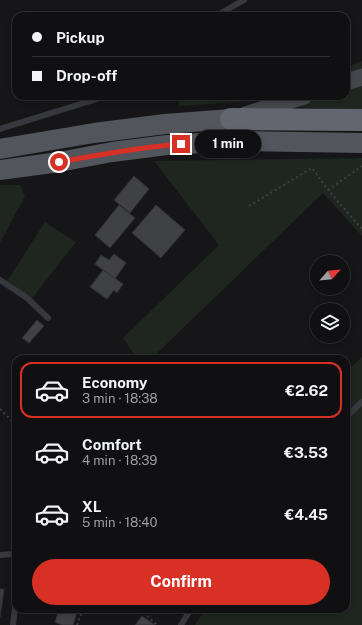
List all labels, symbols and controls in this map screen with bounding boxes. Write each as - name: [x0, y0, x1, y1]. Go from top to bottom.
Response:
- text: Pickup: [56, 29, 105, 46]
- text: Drop-off: [56, 67, 117, 84]
- callout: 1 min: [195, 130, 261, 158]
- route end: [172, 135, 190, 153]
- text: 1 min: [212, 136, 244, 151]
- route start: [50, 153, 68, 171]
- north arrow: [310, 255, 350, 295]
- map controls: [310, 255, 350, 343]
- button: layers: [310, 303, 350, 343]
- icon: car: [34, 372, 70, 408]
- text: Economy: [82, 374, 147, 391]
- text: €2.62: [285, 382, 328, 399]
- text: 3 min · 18:38: [82, 391, 158, 406]
- icon: car: [34, 434, 70, 470]
- text: Comfort: [82, 436, 142, 453]
- text: €3.53: [284, 444, 328, 461]
- text: 4 min · 18:39: [82, 453, 157, 468]
- icon: car: [34, 496, 70, 532]
- text: XL: [82, 498, 101, 515]
- text: €4.45: [285, 506, 328, 523]
- text: 5 min · 18:40: [82, 515, 157, 530]
- button: Confirm: [32, 559, 330, 605]

